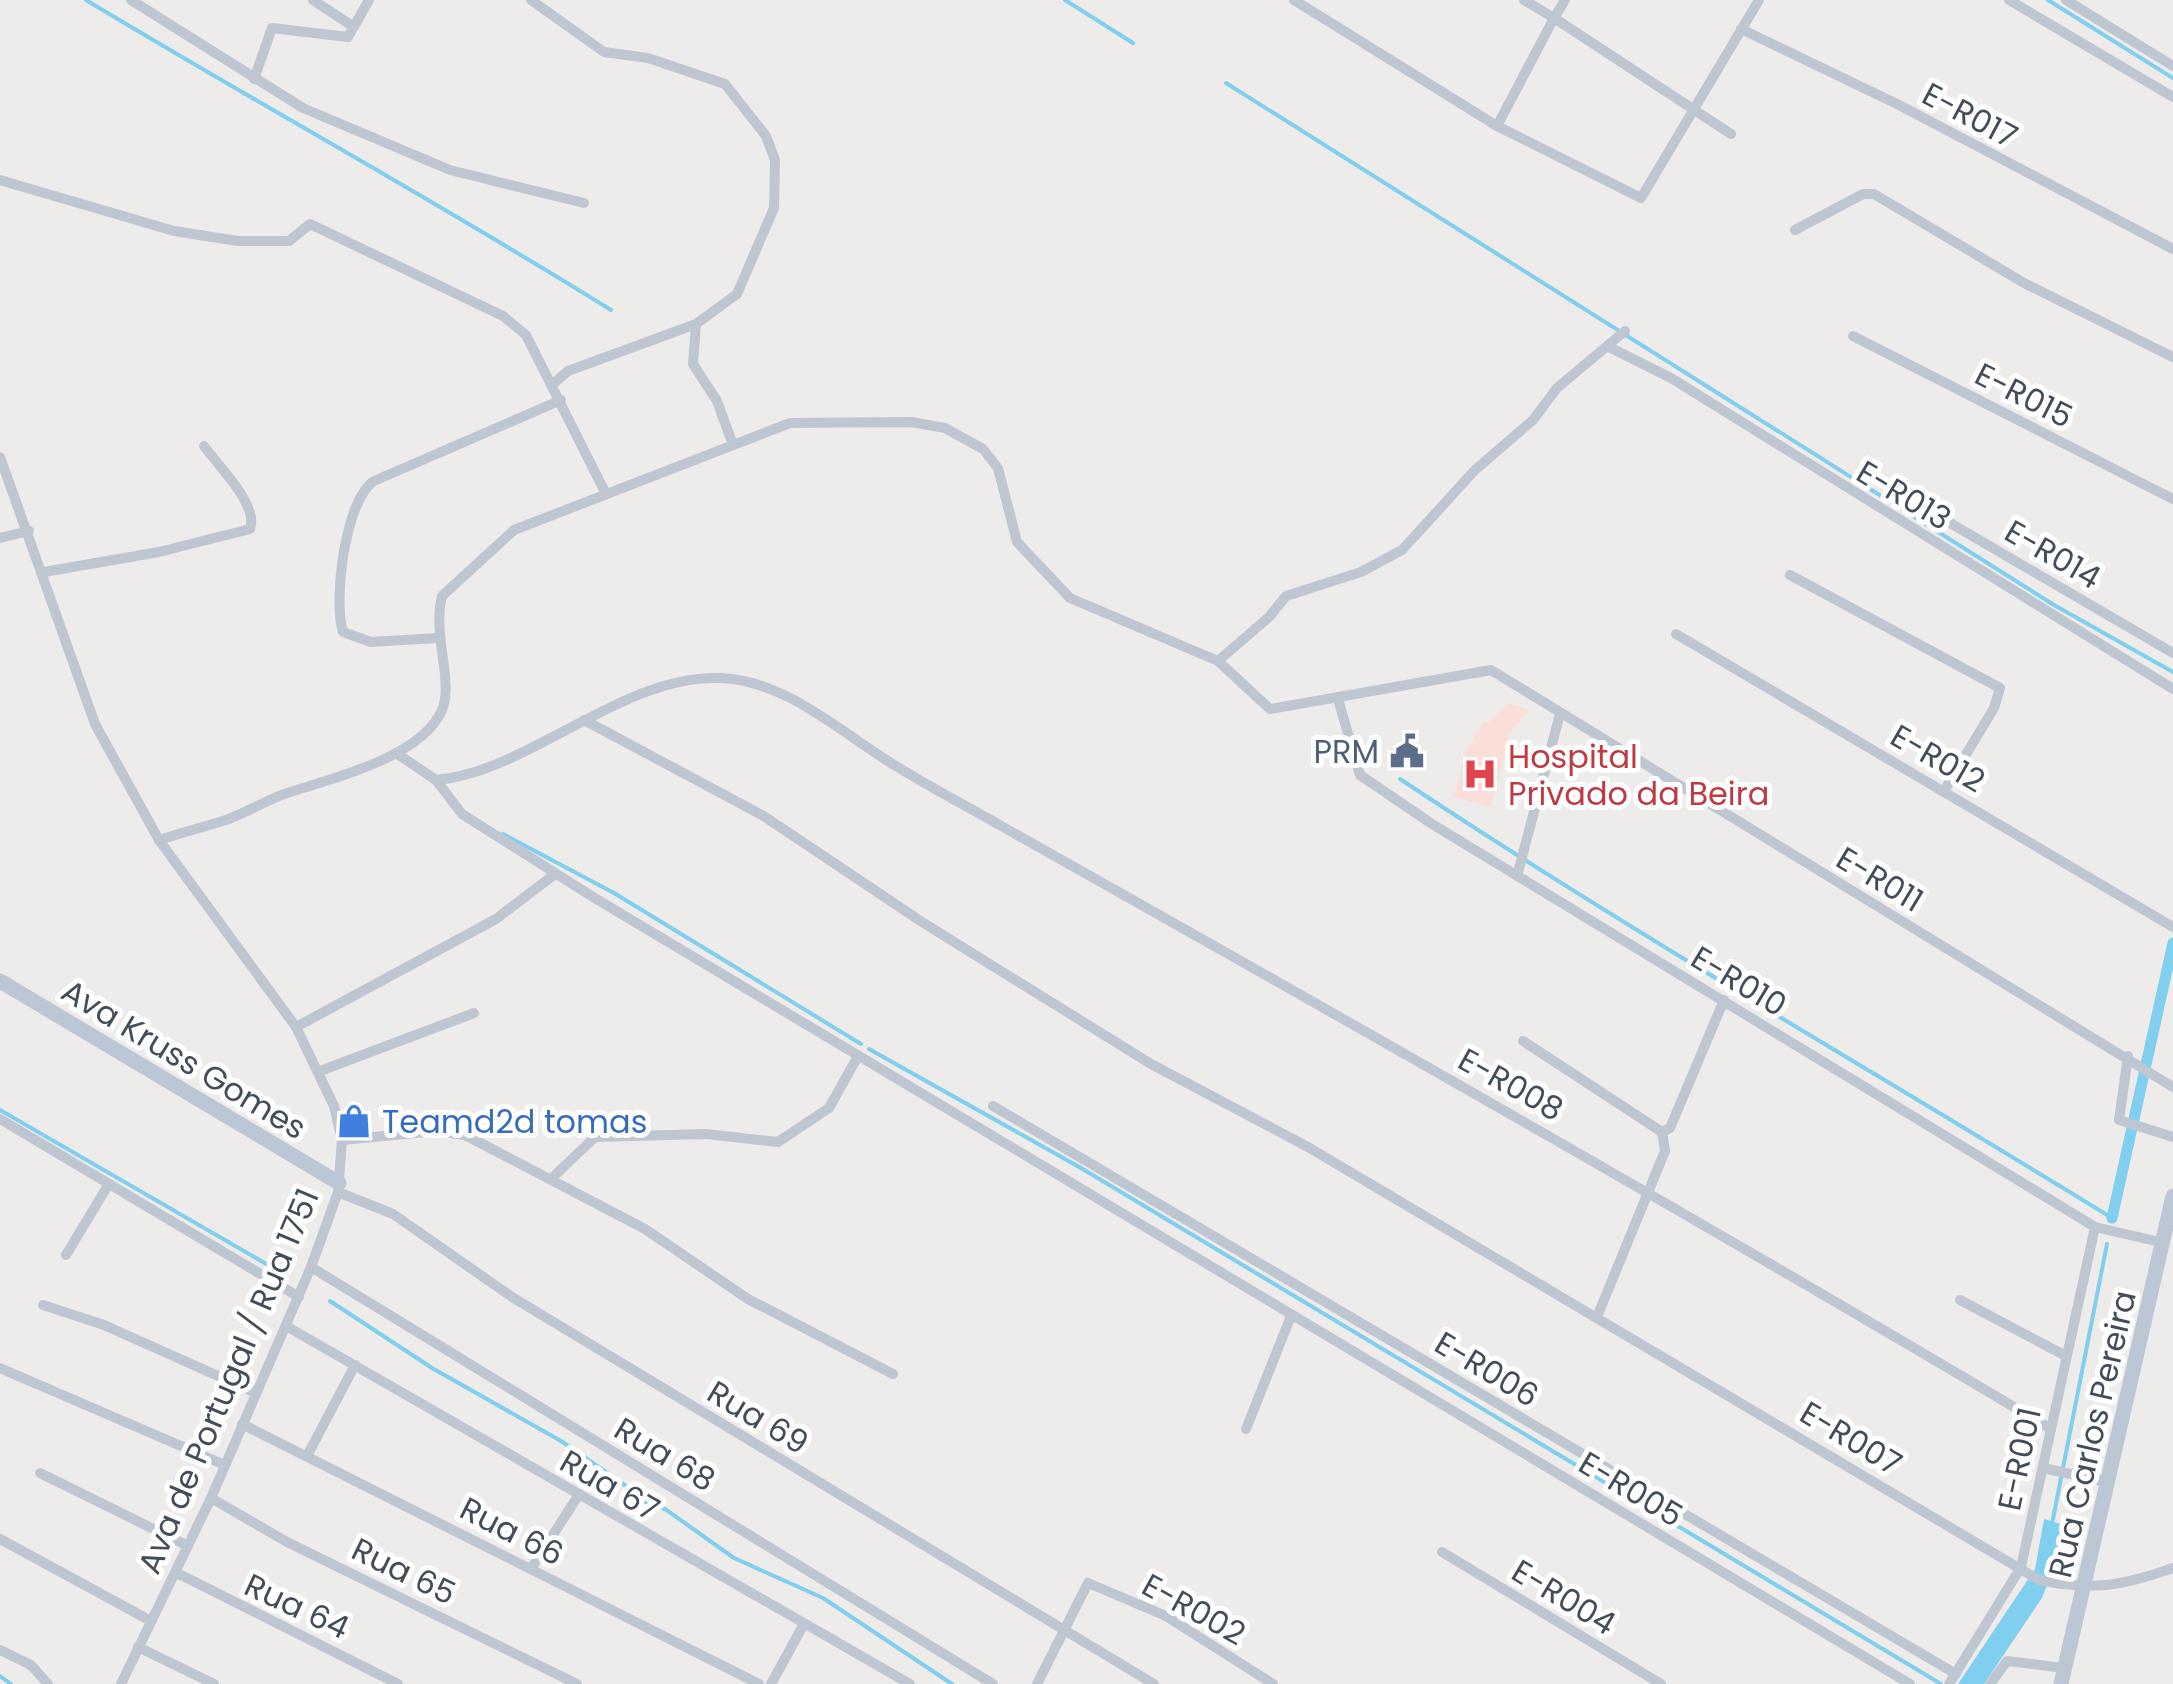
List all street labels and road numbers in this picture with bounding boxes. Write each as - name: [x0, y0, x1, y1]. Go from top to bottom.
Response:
- street label: E-R017: [1915, 71, 2025, 159]
- street label: E-R015: [1967, 351, 2081, 439]
- street label: E-R013: [1848, 449, 1960, 541]
- street label: E-R014: [1997, 509, 2109, 599]
- street label: E-R012: [1882, 713, 1994, 803]
- street label: E-R011: [1828, 835, 1932, 923]
- street label: E-R010: [1683, 935, 1795, 1027]
- street label: Ava Kruss Gomes: [53, 968, 315, 1150]
- street label: E-R008: [1450, 1037, 1572, 1131]
- street label: Ava de Portugal / Rua 1751: [126, 1181, 330, 1581]
- street label: Rua Carlos Pereira: [2037, 1286, 2147, 1582]
- street label: E-R006: [1427, 1320, 1547, 1418]
- street label: Rua 69: [699, 1369, 817, 1465]
- street label: E-R007: [1792, 1390, 1910, 1486]
- street label: E-R001: [1986, 1403, 2052, 1515]
- street label: Rua 68: [606, 1406, 724, 1502]
- street label: Rua 67: [552, 1439, 668, 1531]
- street label: E-R005: [1571, 1440, 1691, 1538]
- street label: Rua 66: [452, 1486, 572, 1576]
- street label: Rua 65: [344, 1527, 464, 1615]
- street label: E-R004: [1504, 1548, 1624, 1646]
- street label: Rua 64: [237, 1562, 357, 1650]
- street label: E-R002: [1134, 1562, 1254, 1656]

